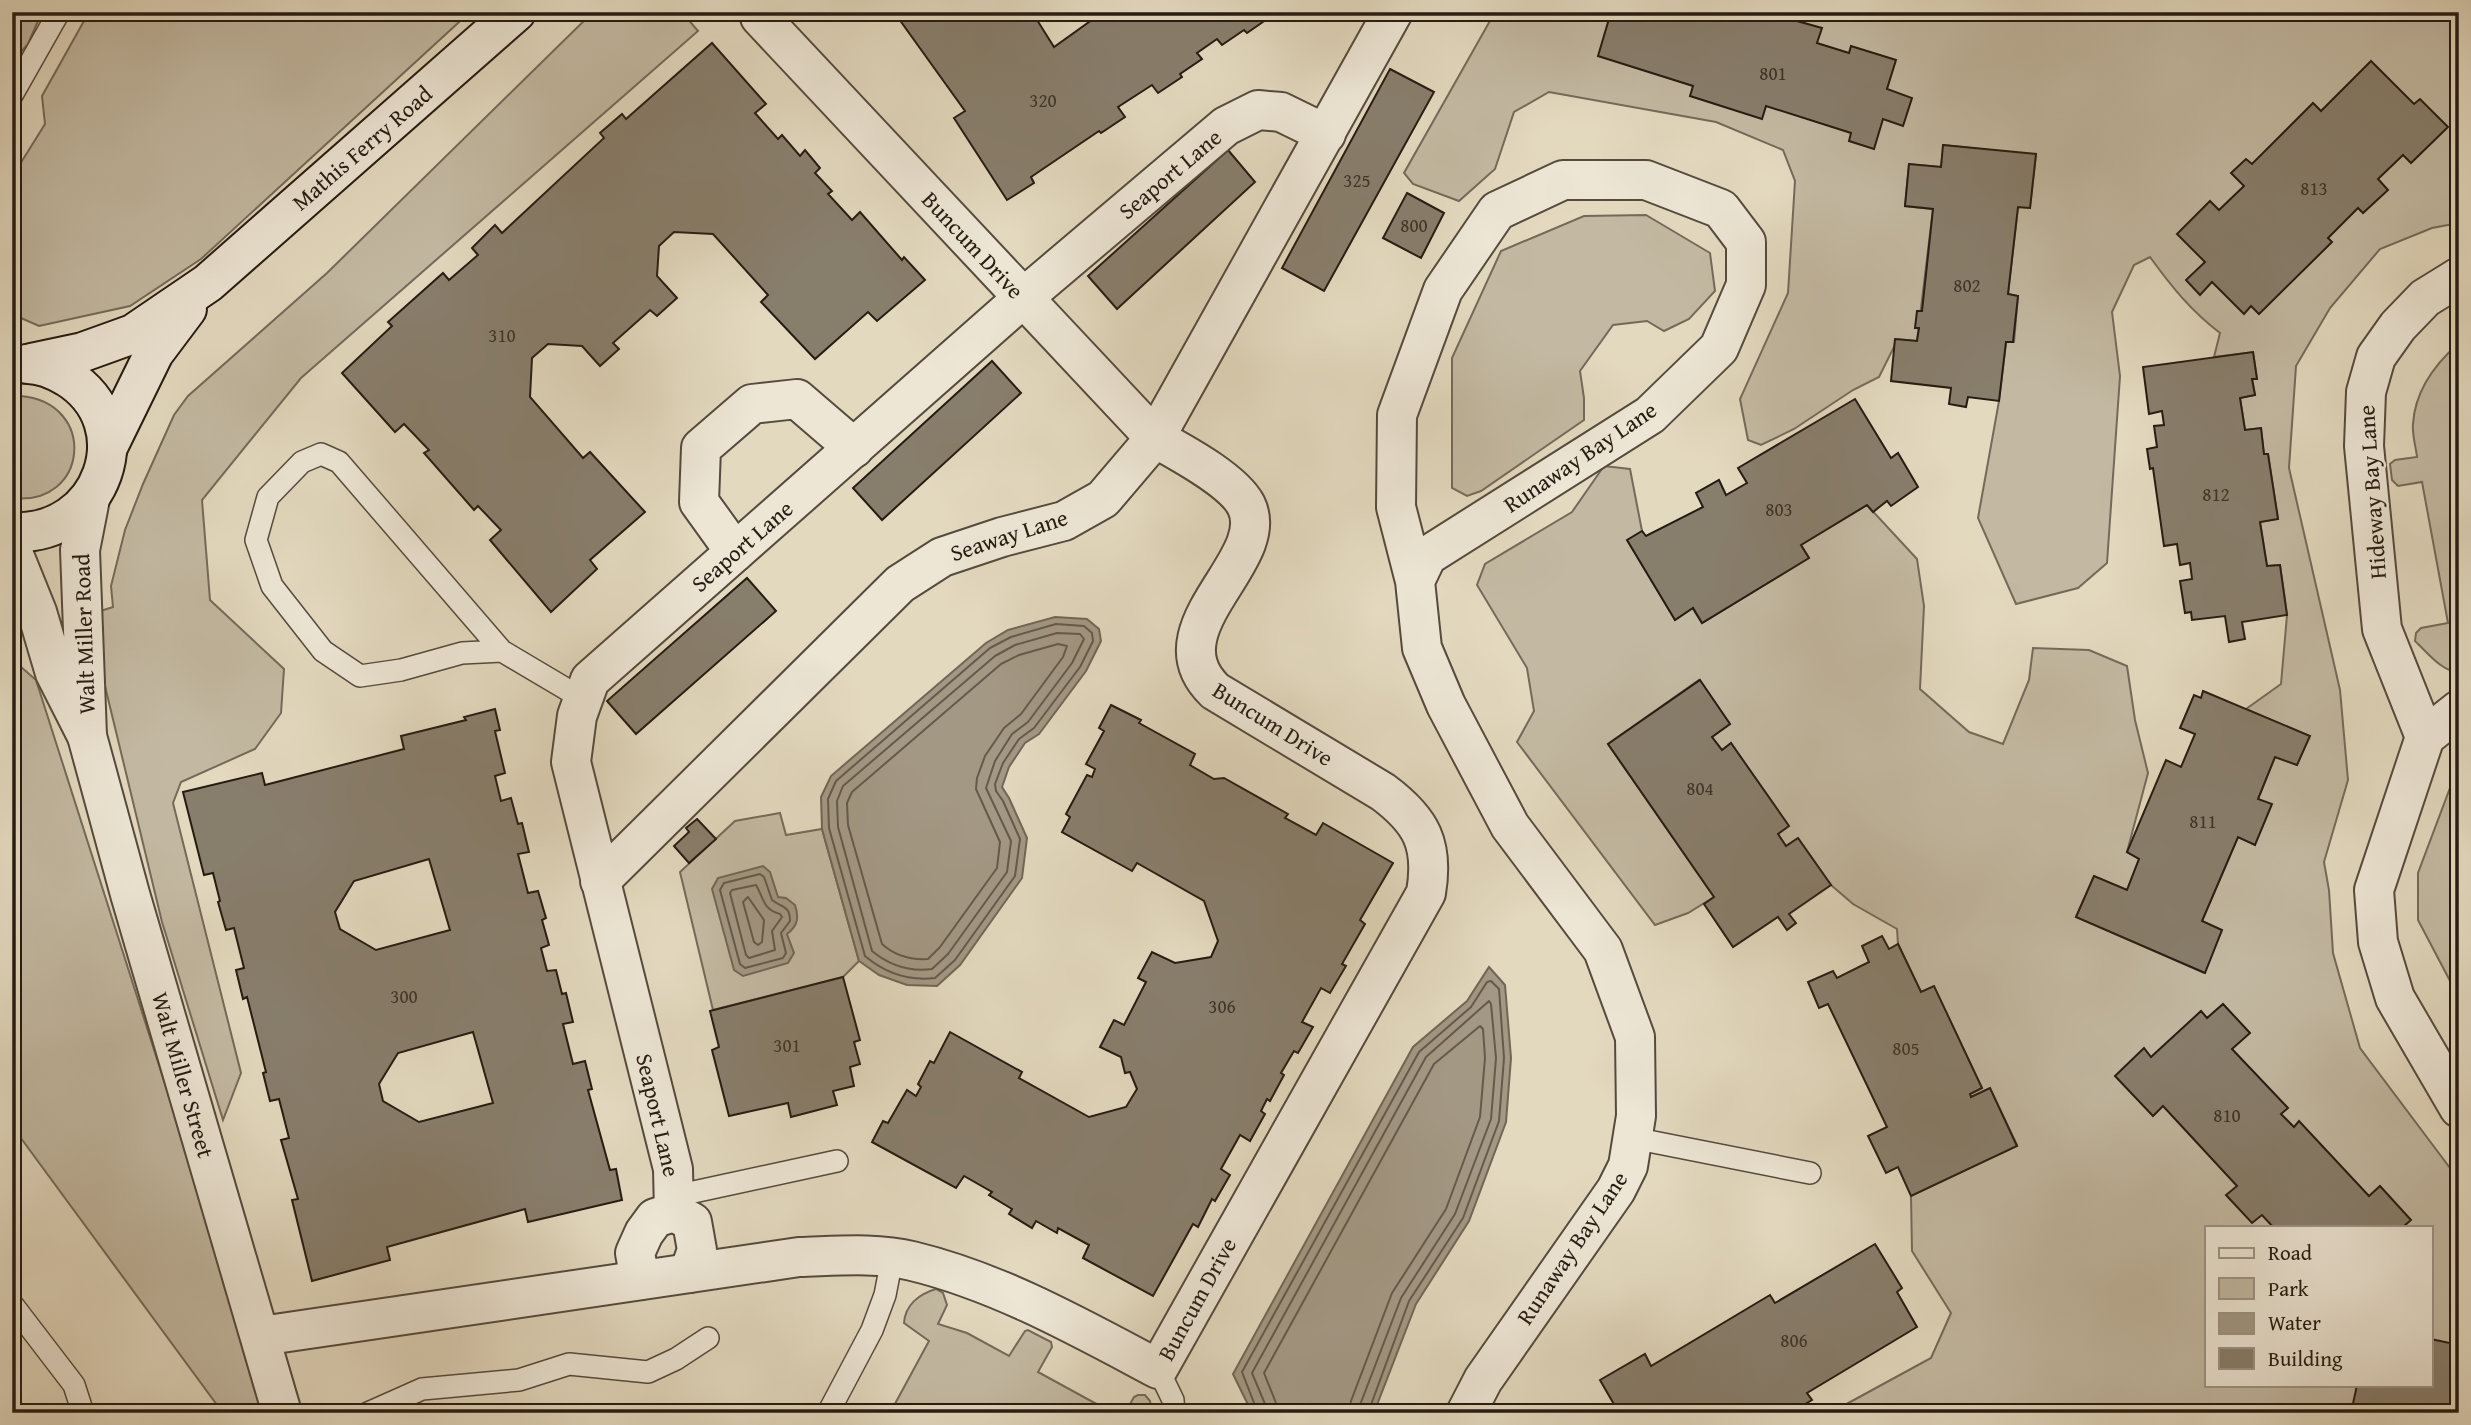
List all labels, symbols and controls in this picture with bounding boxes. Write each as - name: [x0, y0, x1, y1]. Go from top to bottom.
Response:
- house number: 801: [1759, 59, 1787, 87]
- street label: Mathis Ferry Road: [284, 77, 440, 218]
- house number: 320: [1029, 86, 1057, 114]
- street label: Seaport Lane: [1111, 121, 1228, 227]
- house number: 325: [1343, 166, 1371, 194]
- house number: 813: [2300, 174, 2328, 202]
- street label: Buncum Drive: [915, 183, 1032, 306]
- house number: 800: [1400, 211, 1428, 239]
- house number: 802: [1953, 271, 1981, 299]
- house number: 310: [488, 321, 516, 349]
- street label: Runaway Bay Lane: [1496, 393, 1663, 520]
- street label: Hideway Bay Lane: [2349, 404, 2394, 580]
- house number: 812: [2202, 480, 2230, 508]
- street label: Seaport Lane: [683, 492, 800, 599]
- house number: 803: [1765, 495, 1793, 523]
- street label: Seaway Lane: [946, 500, 1072, 569]
- street label: Walt Miller Road: [64, 552, 103, 715]
- street label: Buncum Drive: [1207, 673, 1340, 774]
- house number: 804: [1686, 774, 1714, 802]
- house number: 811: [2189, 807, 2217, 835]
- house number: 300: [390, 982, 418, 1010]
- street label: Walt Miller Street: [144, 988, 223, 1162]
- house number: 306: [1208, 992, 1236, 1020]
- house number: 301: [773, 1031, 801, 1059]
- house number: 805: [1892, 1034, 1920, 1062]
- street label: Seaport Lane: [628, 1050, 689, 1180]
- house number: 810: [2213, 1101, 2241, 1129]
- street label: Runaway Bay Lane: [1508, 1164, 1635, 1331]
- legend: [2205, 1226, 2432, 1386]
- street label: Buncum Drive: [1149, 1231, 1244, 1366]
- text: Road: [2268, 1237, 2313, 1268]
- text: Park: [2268, 1273, 2309, 1304]
- text: Water: [2268, 1307, 2321, 1338]
- house number: 806: [1780, 1326, 1808, 1354]
- text: Building: [2268, 1343, 2343, 1374]

